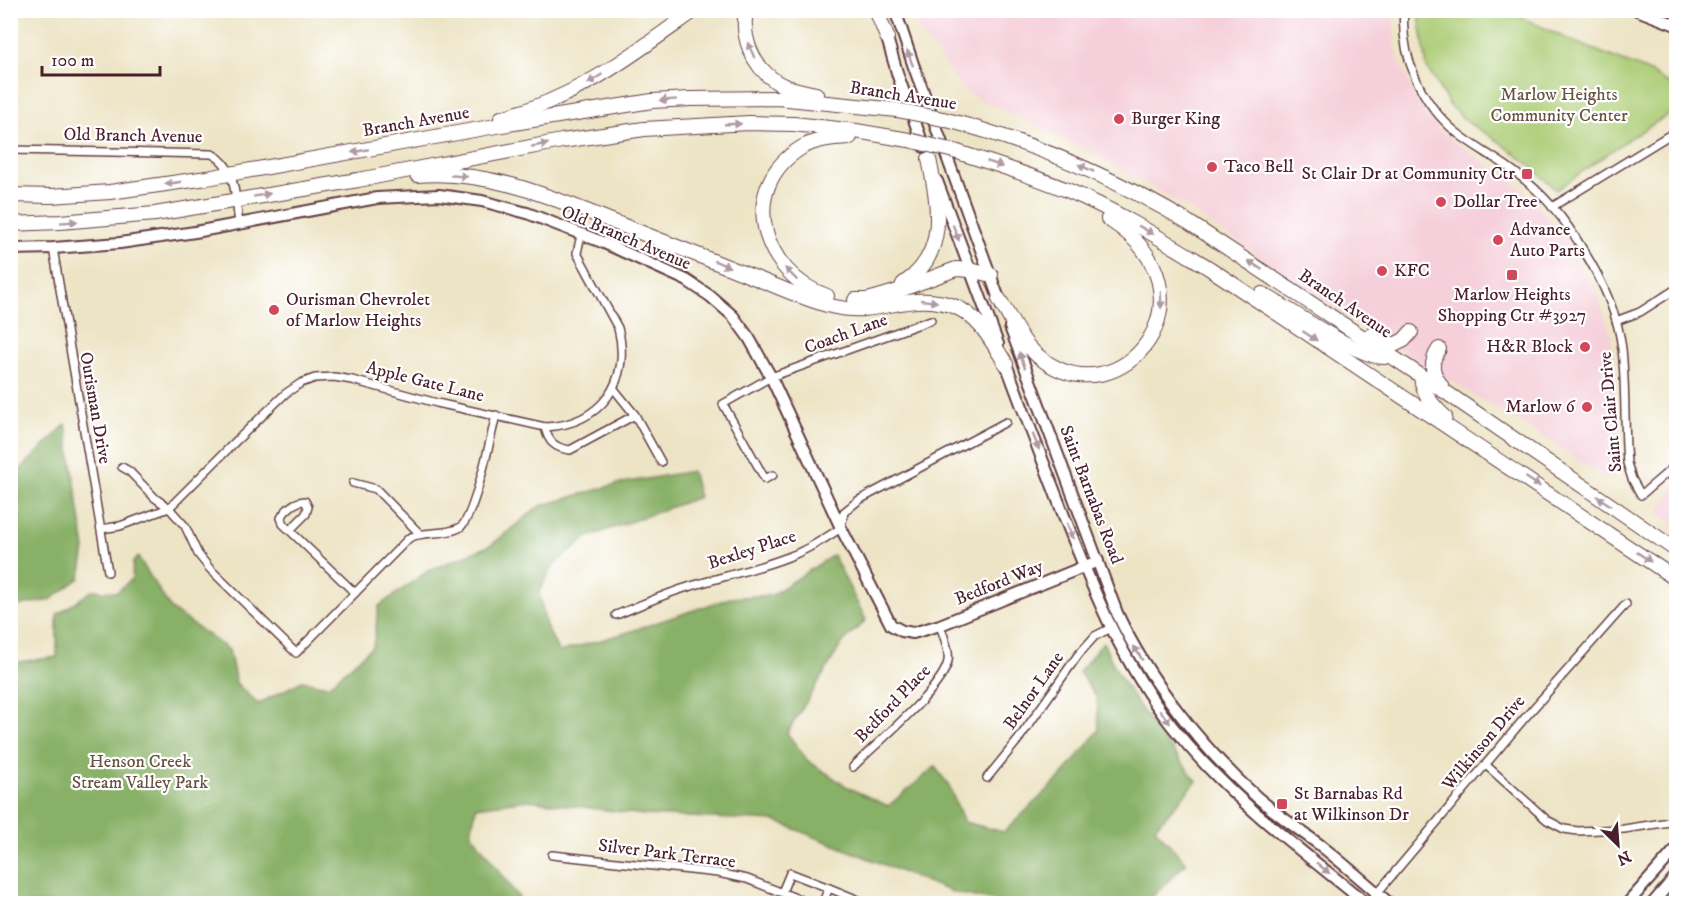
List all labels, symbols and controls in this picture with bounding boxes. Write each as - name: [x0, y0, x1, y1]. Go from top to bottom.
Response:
- scale bar: [42, 39, 160, 77]
- one-way arrow: [746, 40, 756, 58]
- one-way arrow: [905, 49, 915, 67]
- text: 100 m: [51, 50, 94, 72]
- one-way arrow: [587, 73, 603, 84]
- street label: Branch Avenue: [848, 77, 958, 115]
- park label: Marlow Heights Community Center: [1490, 84, 1628, 127]
- one-way arrow: [659, 95, 678, 105]
- street label: Branch Avenue: [361, 102, 471, 142]
- place label: Burger King: [1131, 108, 1220, 130]
- marker: Burger King: [1112, 112, 1126, 126]
- one-way arrow: [724, 119, 743, 128]
- street label: Old Branch Avenue: [63, 124, 203, 148]
- one-way arrow: [530, 140, 549, 149]
- one-way arrow: [351, 147, 370, 156]
- place label: Taco Bell: [1224, 156, 1294, 178]
- one-way arrow: [986, 160, 1004, 170]
- marker: Taco Bell: [1205, 160, 1219, 174]
- place label: St Clair Dr at Community Ctr: [1302, 163, 1515, 185]
- one-way arrow: [1077, 164, 1094, 173]
- marker: St Clair Dr at Community Ctr: [1520, 167, 1534, 181]
- one-way arrow: [449, 171, 468, 181]
- one-way arrow: [163, 178, 182, 187]
- one-way arrow: [253, 190, 272, 199]
- place label: Dollar Tree: [1453, 191, 1538, 213]
- marker: Dollar Tree: [1434, 195, 1448, 209]
- street label: Old Branch Avenue: [558, 201, 694, 275]
- one-way arrow: [59, 217, 78, 226]
- place label: Advance Auto Parts: [1510, 219, 1585, 262]
- one-way arrow: [951, 225, 961, 243]
- one-way arrow: [1137, 225, 1154, 235]
- marker: Advance Auto Parts: [1491, 233, 1505, 247]
- one-way arrow: [1247, 259, 1263, 271]
- one-way arrow: [713, 260, 731, 269]
- place label: KFC: [1394, 260, 1430, 282]
- marker: KFC: [1375, 264, 1389, 278]
- street label: Branch Avenue: [1294, 265, 1396, 343]
- one-way arrow: [784, 267, 798, 281]
- marker: Marlow Heights Shopping Ctr #3927: [1505, 268, 1519, 282]
- place label: Marlow Heights Shopping Ctr #3927: [1438, 284, 1586, 327]
- place label: Ourisman Chevrolet of Marlow Heights: [286, 289, 430, 332]
- one-way arrow: [1156, 291, 1166, 310]
- one-way arrow: [919, 296, 938, 306]
- marker: Ourisman Chevrolet of Marlow Heights: [267, 303, 281, 317]
- street label: Coach Lane: [801, 309, 891, 359]
- one-way arrow: [1301, 330, 1318, 341]
- place label: H&R Block: [1486, 336, 1573, 358]
- marker: H&R Block: [1578, 340, 1592, 354]
- street label: Ourisman Drive: [74, 350, 116, 466]
- one-way arrow: [1016, 351, 1026, 369]
- street label: Saint Clair Drive: [1595, 351, 1627, 473]
- street label: Apple Gate Lane: [364, 357, 486, 407]
- place label: Marlow 6: [1505, 396, 1576, 418]
- marker: Marlow 6: [1580, 400, 1594, 414]
- street label: Saint Barnabas Road: [1054, 423, 1128, 567]
- one-way arrow: [1031, 434, 1041, 452]
- one-way arrow: [1524, 476, 1540, 488]
- one-way arrow: [1596, 496, 1612, 507]
- one-way arrow: [1066, 522, 1076, 540]
- street label: Bexley Place: [705, 525, 799, 575]
- one-way arrow: [1636, 551, 1652, 563]
- street label: Bedford Way: [952, 555, 1047, 611]
- one-way arrow: [1133, 645, 1144, 661]
- street label: Belnor Lane: [999, 648, 1069, 734]
- street label: Bedford Place: [850, 660, 936, 748]
- street label: Wilkinson Drive: [1437, 691, 1530, 796]
- one-way arrow: [1159, 708, 1171, 724]
- park label: Henson Creek Stream Valley Park: [72, 751, 208, 794]
- place label: St Barnabas Rd at Wilkinson Dr: [1294, 783, 1409, 826]
- marker: St Barnabas Rd at Wilkinson Dr: [1275, 797, 1289, 811]
- north arrow: [1588, 815, 1648, 875]
- street label: Silver Park Terrace: [597, 835, 737, 873]
- text: N: [1614, 846, 1634, 870]
- one-way arrow: [1315, 861, 1330, 874]

